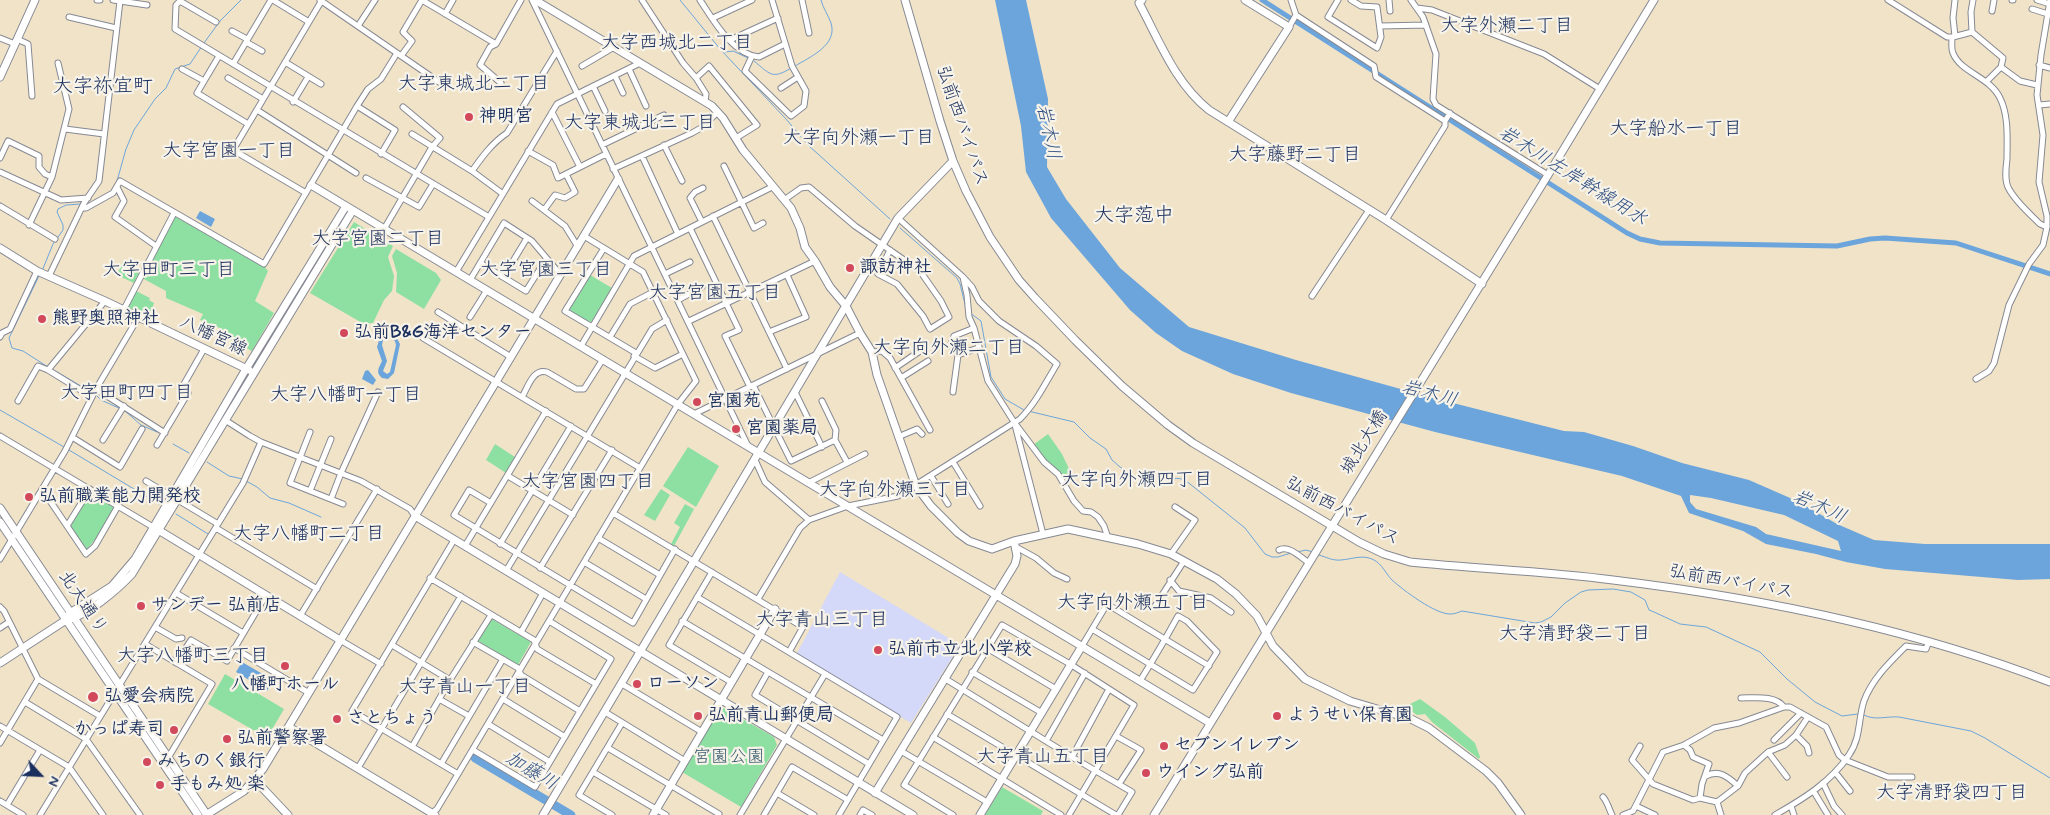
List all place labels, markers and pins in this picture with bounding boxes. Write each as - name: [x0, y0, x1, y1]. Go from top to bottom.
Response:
- place label: 神明宮: [479, 106, 533, 128]
- marker: 神明宮: [463, 111, 475, 123]
- place label: 諏訪神社: [860, 257, 932, 279]
- marker: 諏訪神社: [844, 262, 856, 274]
- place label: 熊野奥照神社: [52, 308, 160, 330]
- marker: 熊野奥照神社: [36, 313, 48, 325]
- place label: 弘前B&G海洋センター: [354, 322, 532, 344]
- marker: 弘前B&G海洋センター: [338, 327, 350, 339]
- place label: 宮園苑: [707, 391, 761, 413]
- marker: 宮園苑: [691, 396, 703, 408]
- place label: 宮園薬局: [746, 418, 818, 440]
- marker: 宮園薬局: [730, 423, 742, 435]
- place label: 弘前職業能力開発校: [39, 486, 201, 508]
- marker: 弘前職業能力開発校: [23, 491, 35, 503]
- place label: サンデー 弘前店: [151, 595, 281, 617]
- marker: サンデー 弘前店: [135, 600, 147, 612]
- place label: 弘前市立北小学校: [888, 639, 1032, 661]
- marker: 弘前市立北小学校: [872, 644, 884, 656]
- marker: 八幡町ホール: [279, 660, 291, 672]
- place label: ローソン: [647, 673, 719, 695]
- place label: 八幡町ホール: [231, 674, 339, 696]
- marker: ローソン: [631, 678, 643, 690]
- place label: 弘愛会病院: [104, 686, 194, 708]
- marker: 弘愛会病院: [86, 690, 100, 704]
- place label: 弘前青山郵便局: [708, 705, 834, 727]
- place label: ようせい保育園: [1287, 705, 1413, 727]
- place label: さとちょう: [347, 708, 437, 730]
- marker: 弘前青山郵便局: [692, 710, 704, 722]
- marker: ようせい保育園: [1271, 710, 1283, 722]
- marker: さとちょう: [331, 713, 343, 725]
- place label: かっぱ寿司: [74, 719, 164, 741]
- marker: かっぱ寿司: [168, 724, 180, 736]
- place label: 弘前警察署: [237, 728, 327, 750]
- marker: 弘前警察署: [221, 733, 233, 745]
- place label: セブンイレブン: [1174, 735, 1300, 757]
- marker: セブンイレブン: [1158, 740, 1170, 752]
- place label: みちのく銀行: [157, 751, 265, 773]
- marker: みちのく銀行: [141, 756, 153, 768]
- place label: ウイング弘前: [1156, 762, 1264, 784]
- marker: ウイング弘前: [1140, 767, 1152, 779]
- place label: 手もみ処 楽: [170, 774, 265, 796]
- marker: 手もみ処 楽: [154, 779, 166, 791]

